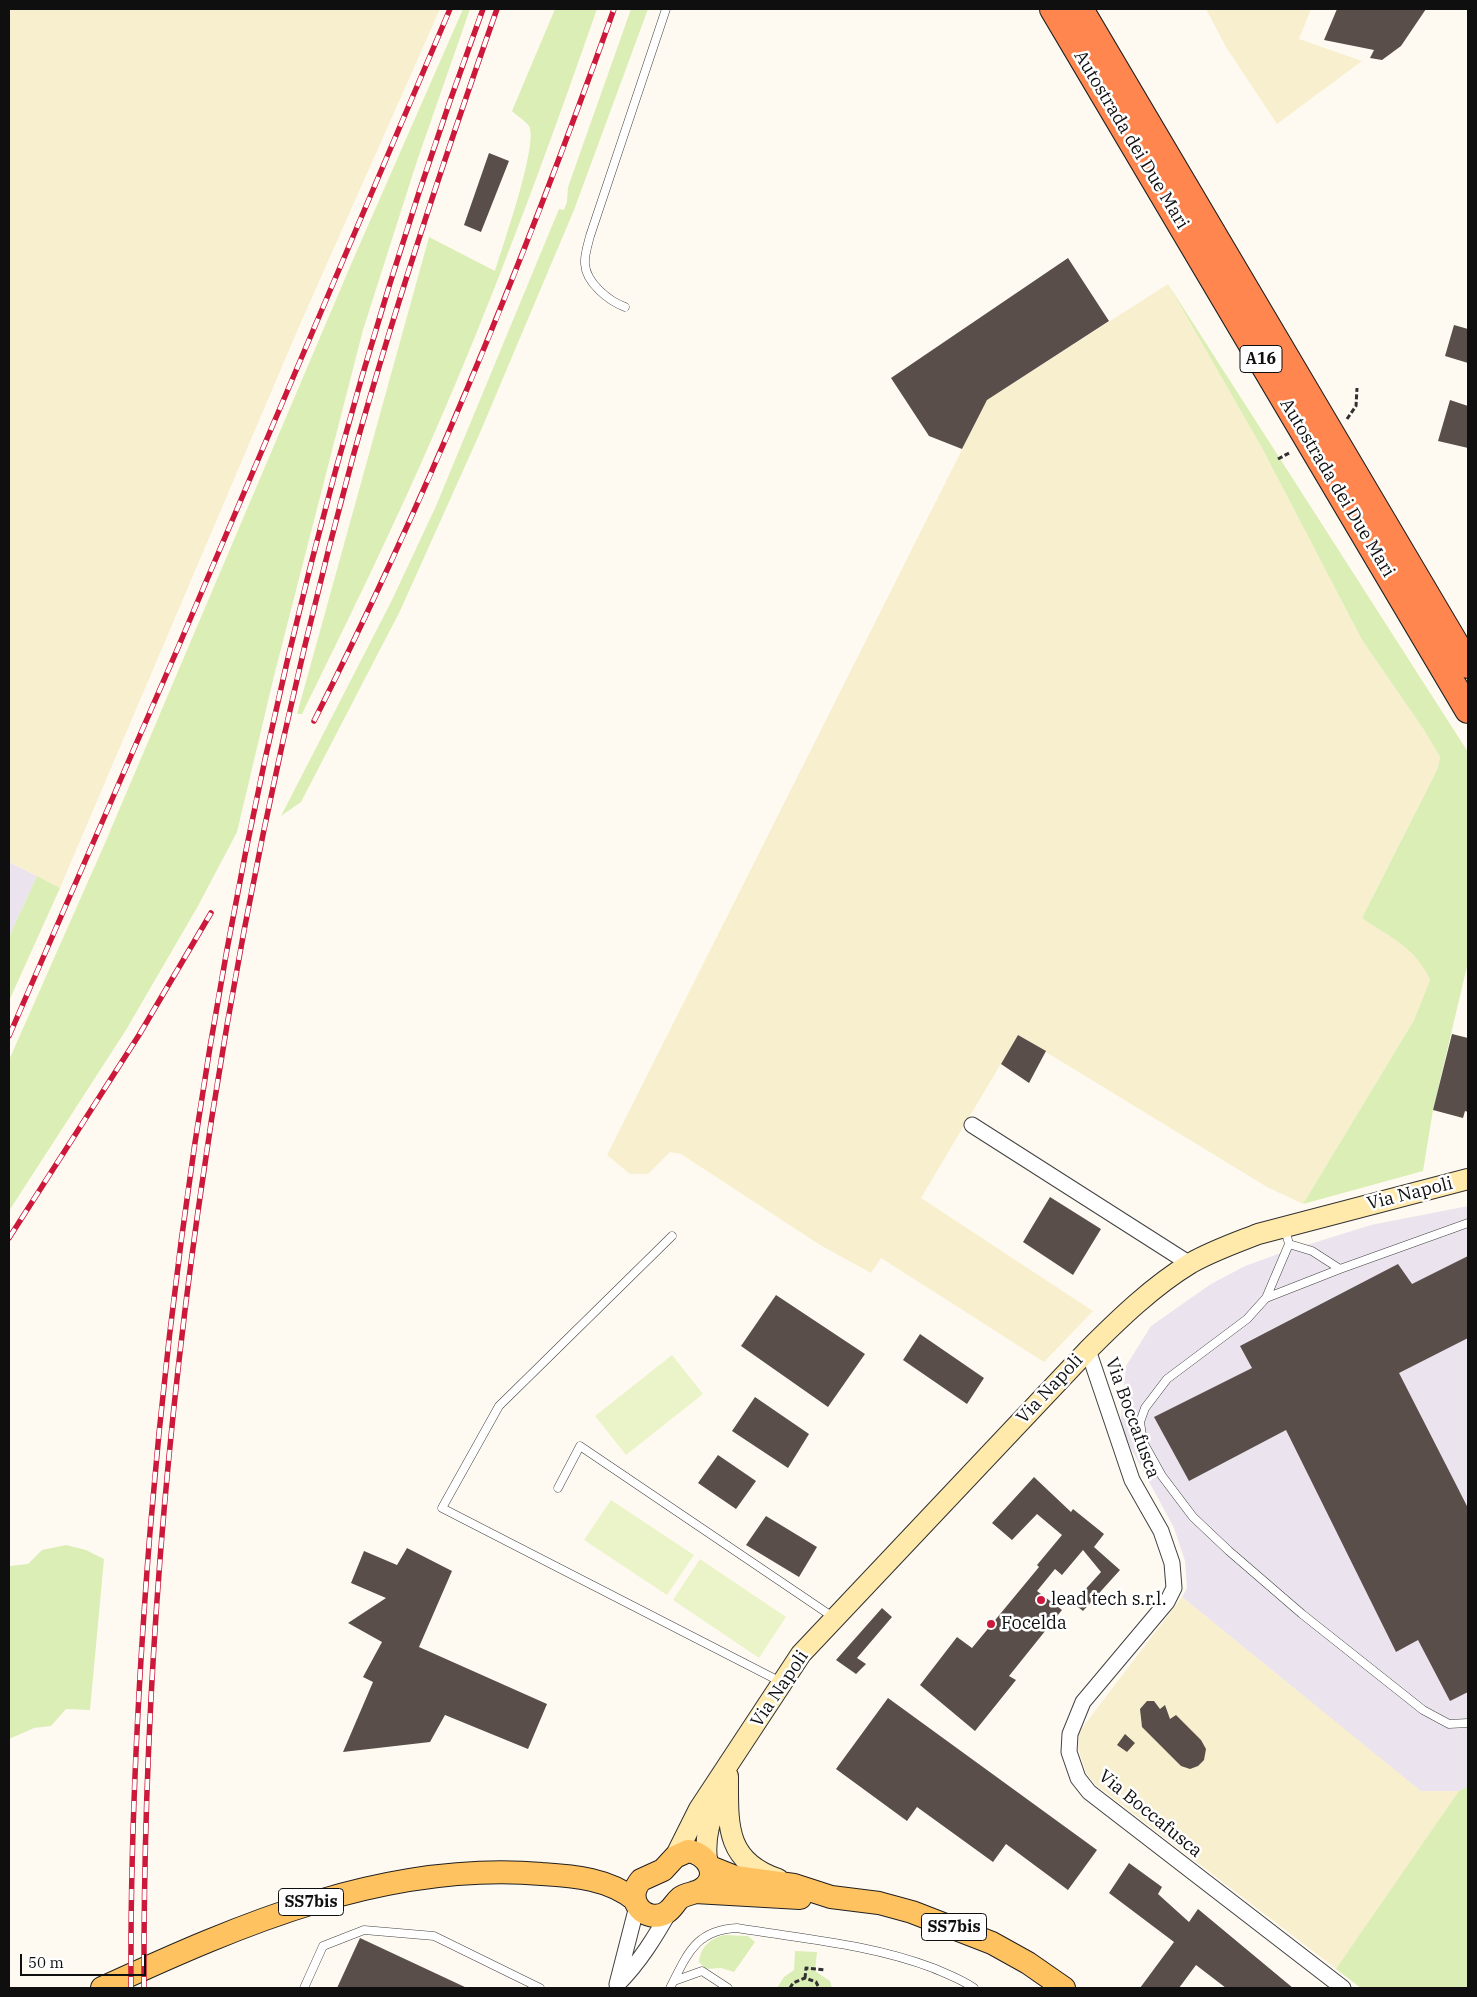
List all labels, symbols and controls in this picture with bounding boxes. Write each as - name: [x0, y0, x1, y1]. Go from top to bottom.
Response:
- street label: Autostrada dei Due Mari: [1069, 47, 1193, 233]
- road number: A16: [1240, 346, 1282, 372]
- street label: Autostrada dei Due Mari: [1275, 395, 1399, 581]
- street label: Via Napoli: [1365, 1173, 1455, 1215]
- street label: Via Napoli: [1012, 1350, 1088, 1428]
- street label: Via Boccafusca: [1100, 1355, 1164, 1481]
- place label: lead tech s.r.l.: [1051, 1589, 1167, 1611]
- marker: lead tech s.r.l.: [1035, 1594, 1047, 1606]
- place label: Focelda: [1001, 1613, 1067, 1635]
- marker: Focelda: [985, 1618, 997, 1630]
- street label: Via Napoli: [747, 1647, 813, 1731]
- street label: Via Boccafusca: [1094, 1766, 1206, 1862]
- road number: SS7bis: [278, 1888, 344, 1915]
- road number: SS7bis: [922, 1914, 986, 1940]
- scale bar: [22, 1944, 149, 1976]
- text: 50 m: [28, 1953, 64, 1972]

